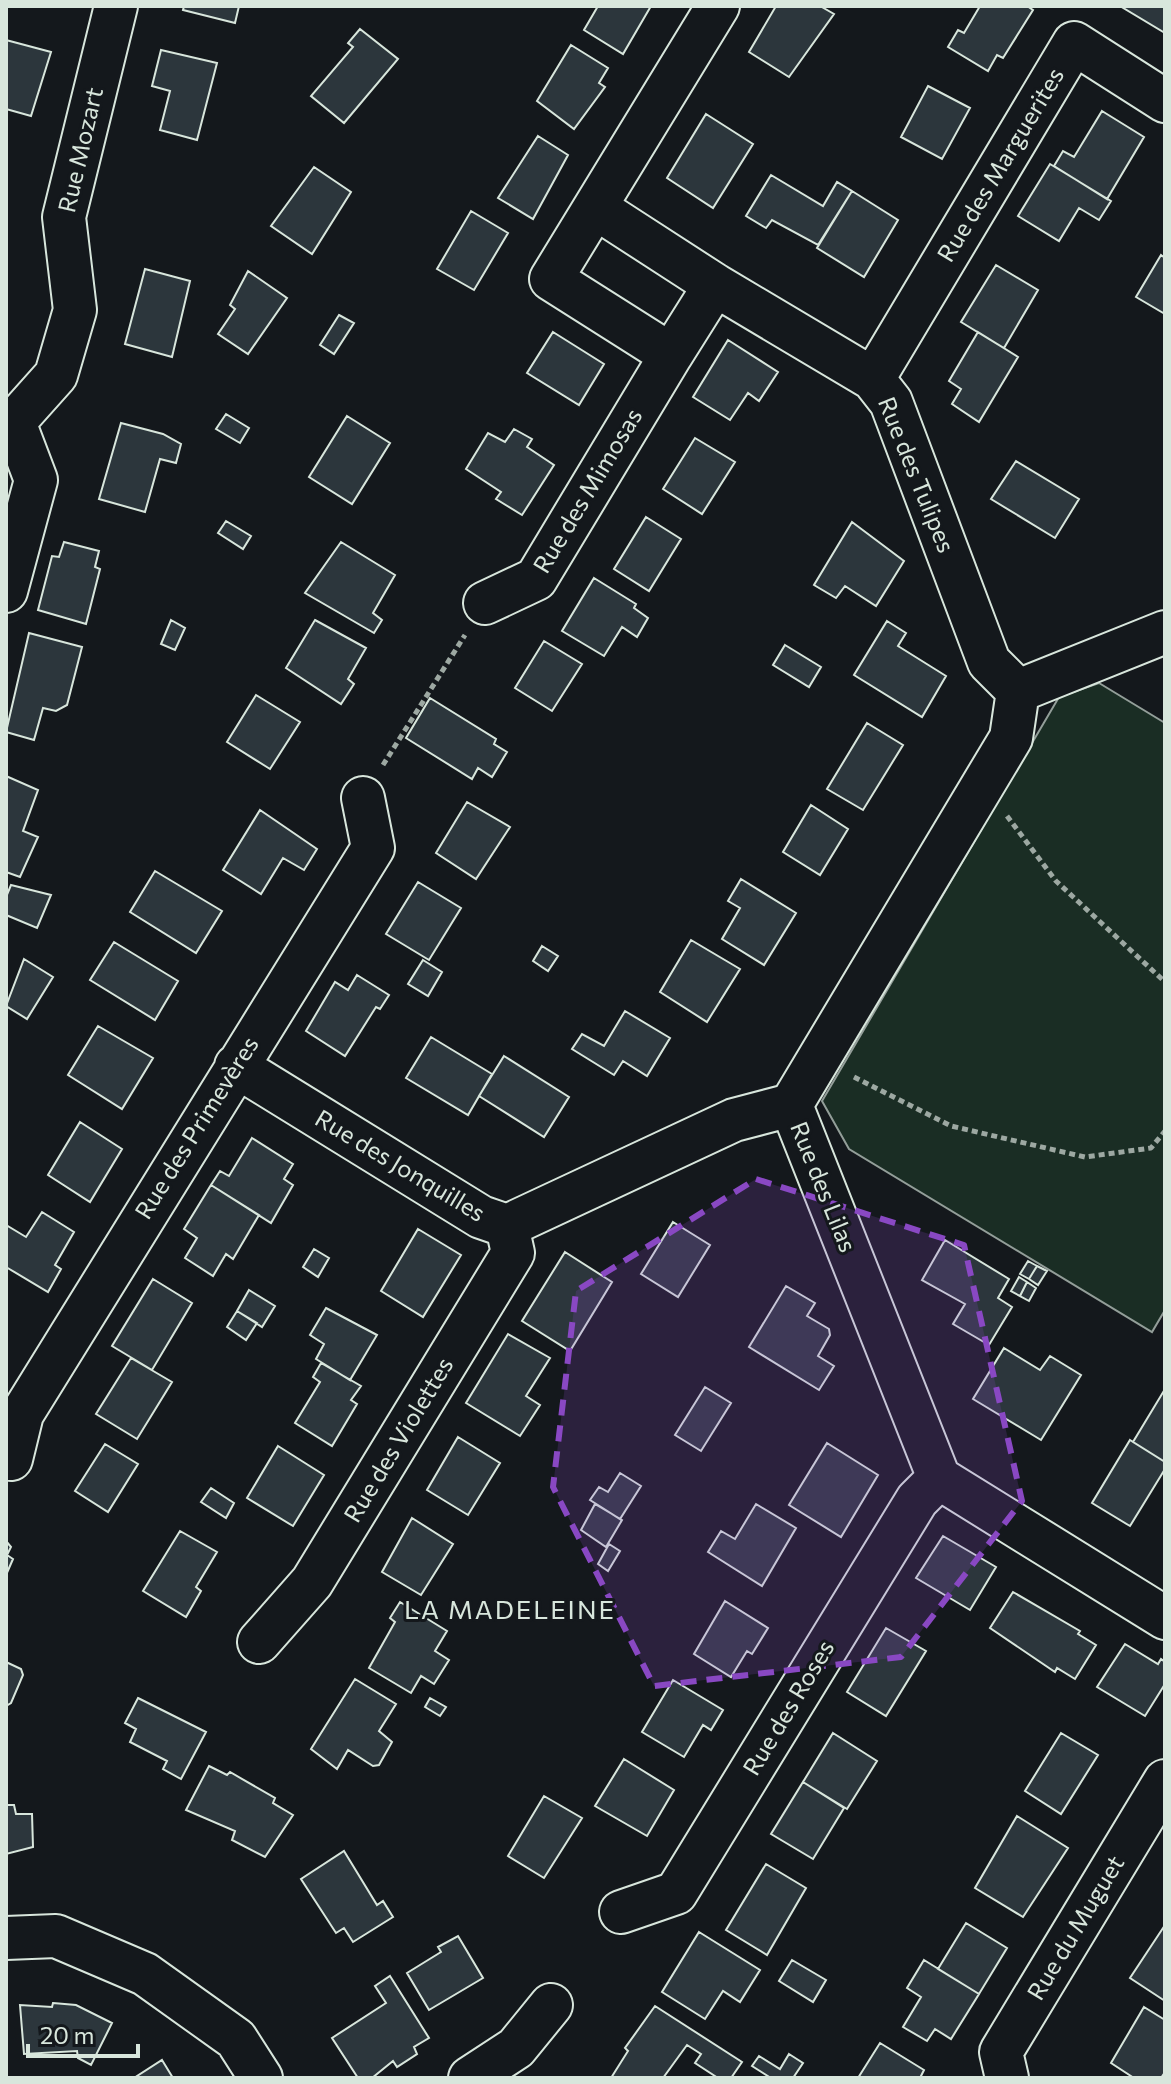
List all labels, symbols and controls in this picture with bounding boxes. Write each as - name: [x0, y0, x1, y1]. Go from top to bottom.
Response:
- street label: Rue des Marguerites: [930, 62, 1069, 267]
- street label: Rue Mozart: [51, 84, 108, 215]
- street label: Rue des Tulipes: [873, 392, 962, 557]
- street label: Rue des Mimosas: [526, 403, 647, 578]
- street label: Rue des Primevères: [128, 1030, 264, 1224]
- street label: Rue des Jonquilles: [311, 1103, 491, 1227]
- street label: Rue des Lilas: [785, 1117, 864, 1256]
- street label: Rue des Violettes: [337, 1351, 458, 1527]
- district label: LA MADELEINE: [404, 1593, 616, 1624]
- street label: Rue des Roses: [736, 1634, 839, 1780]
- street label: Rue du Muguet: [1020, 1850, 1129, 2005]
- scale bar: [28, 2008, 138, 2058]
- text: 20 m: [40, 2020, 94, 2049]

